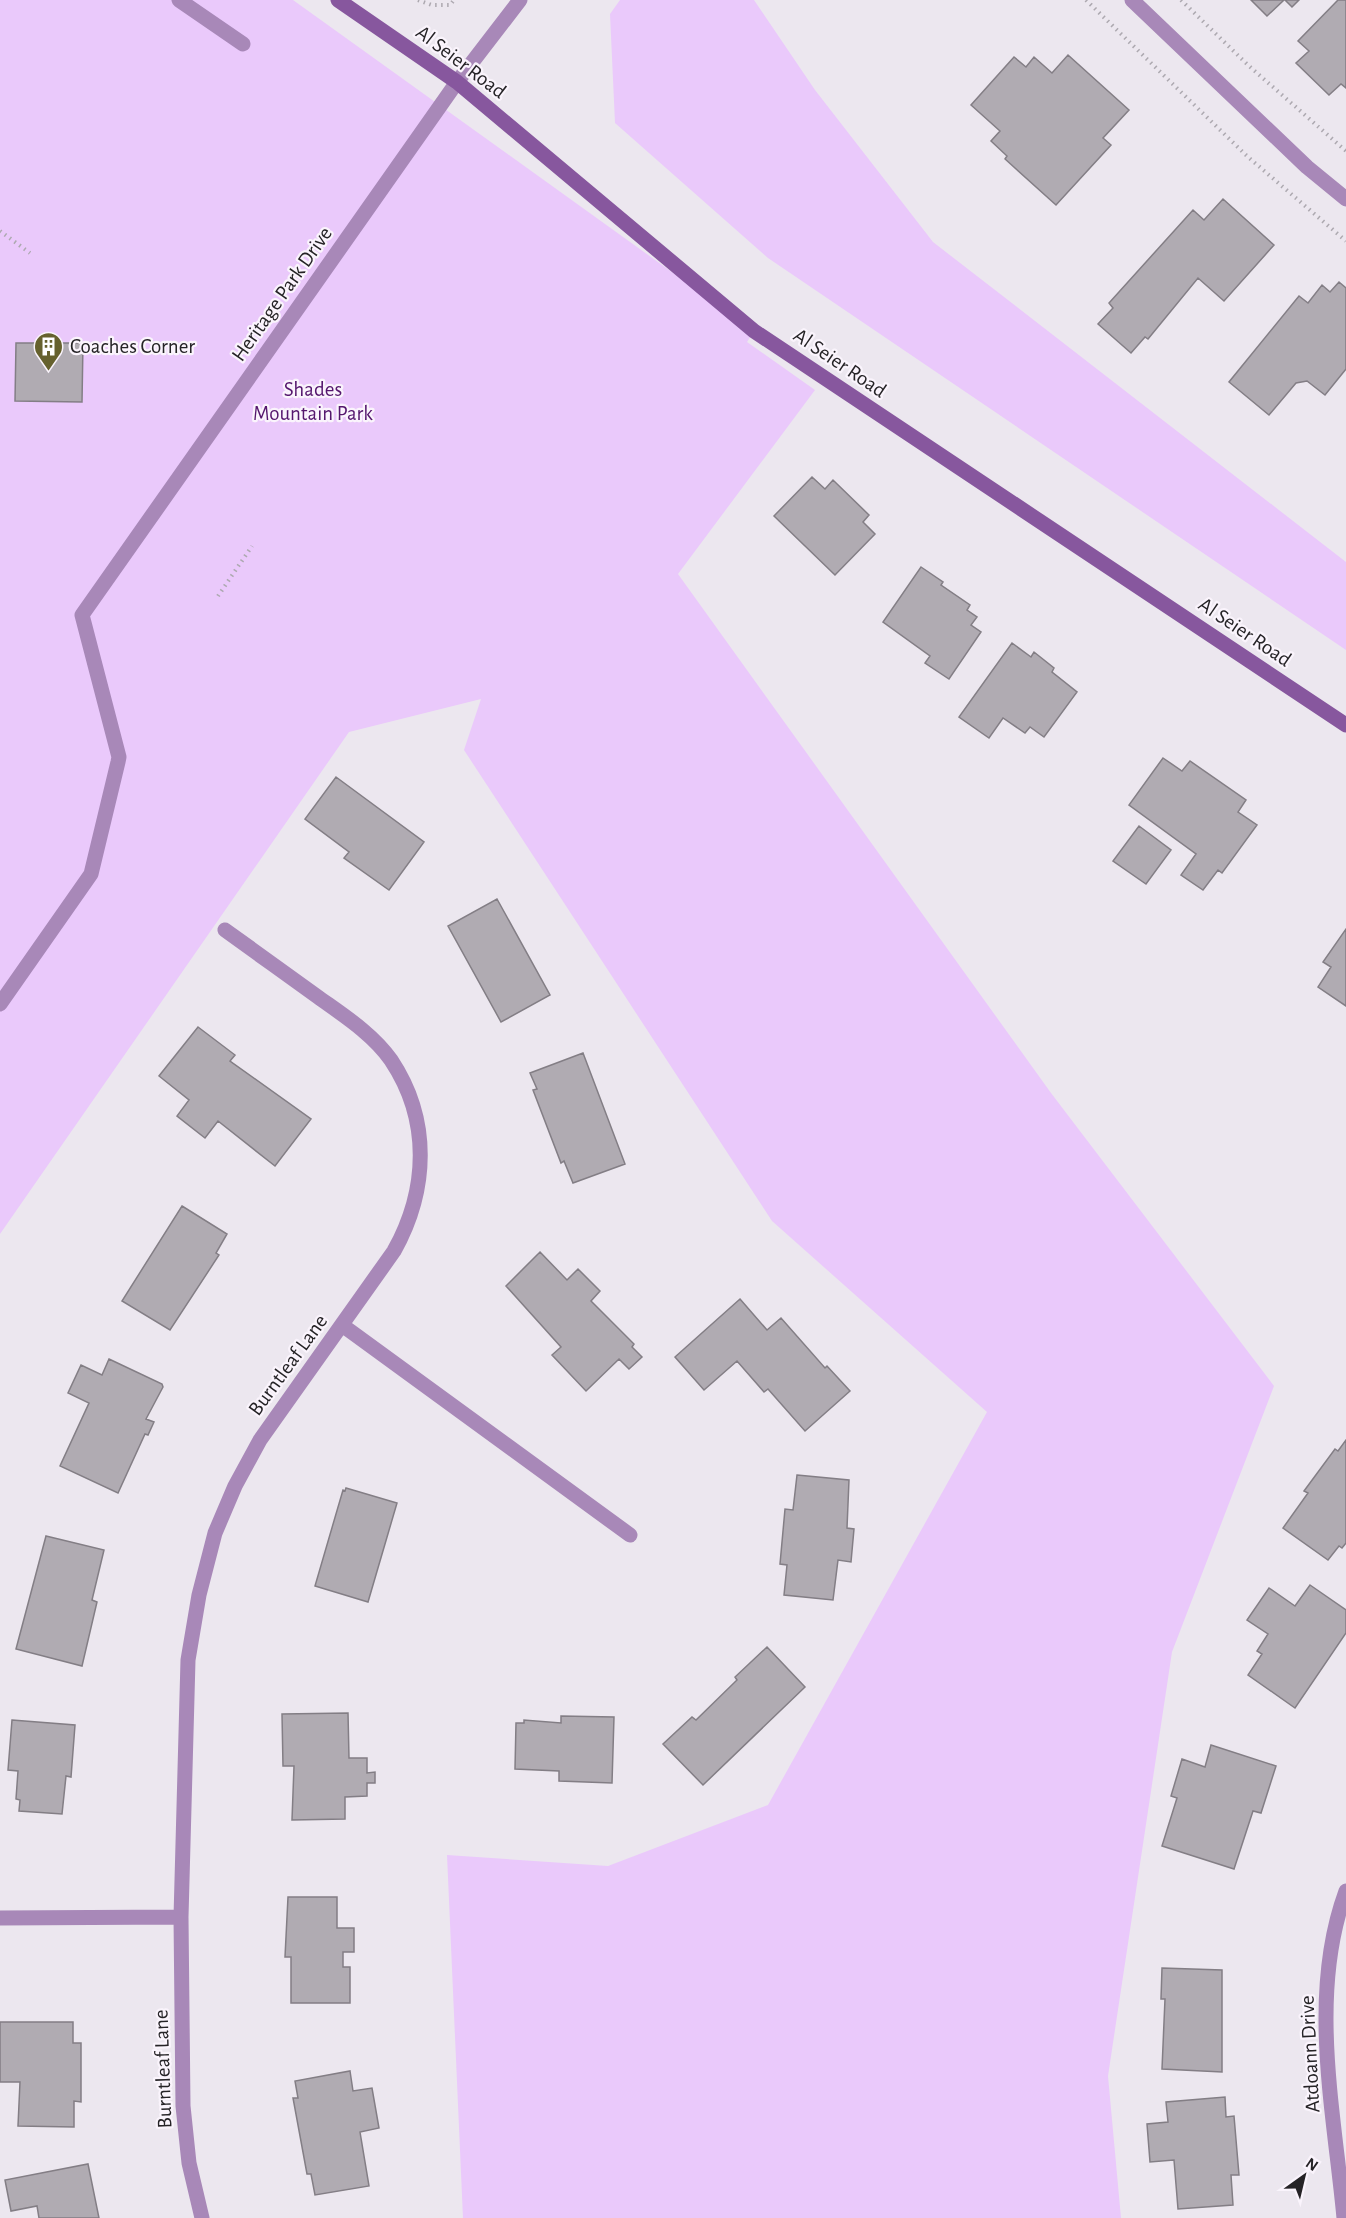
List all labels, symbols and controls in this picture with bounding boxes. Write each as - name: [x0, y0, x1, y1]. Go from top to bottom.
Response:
- street label: Al Seier Road: [412, 21, 510, 103]
- street label: Heritage Park Drive: [228, 223, 336, 365]
- street label: Al Seier Road: [790, 324, 890, 402]
- building icon: Coaches Corner: [33, 330, 65, 372]
- place label: Coaches Corner: [70, 336, 195, 357]
- park label: Shades Mountain Park: [253, 379, 373, 424]
- street label: Al Seier Road: [1195, 593, 1295, 671]
- street label: Burntleaf Lane: [245, 1311, 331, 1419]
- street label: Atdoann Drive: [1296, 1995, 1324, 2113]
- street label: Burntleaf Lane: [150, 2009, 176, 2129]
- north arrow: [1274, 2146, 1334, 2206]
- text: N: [1303, 2155, 1321, 2174]

